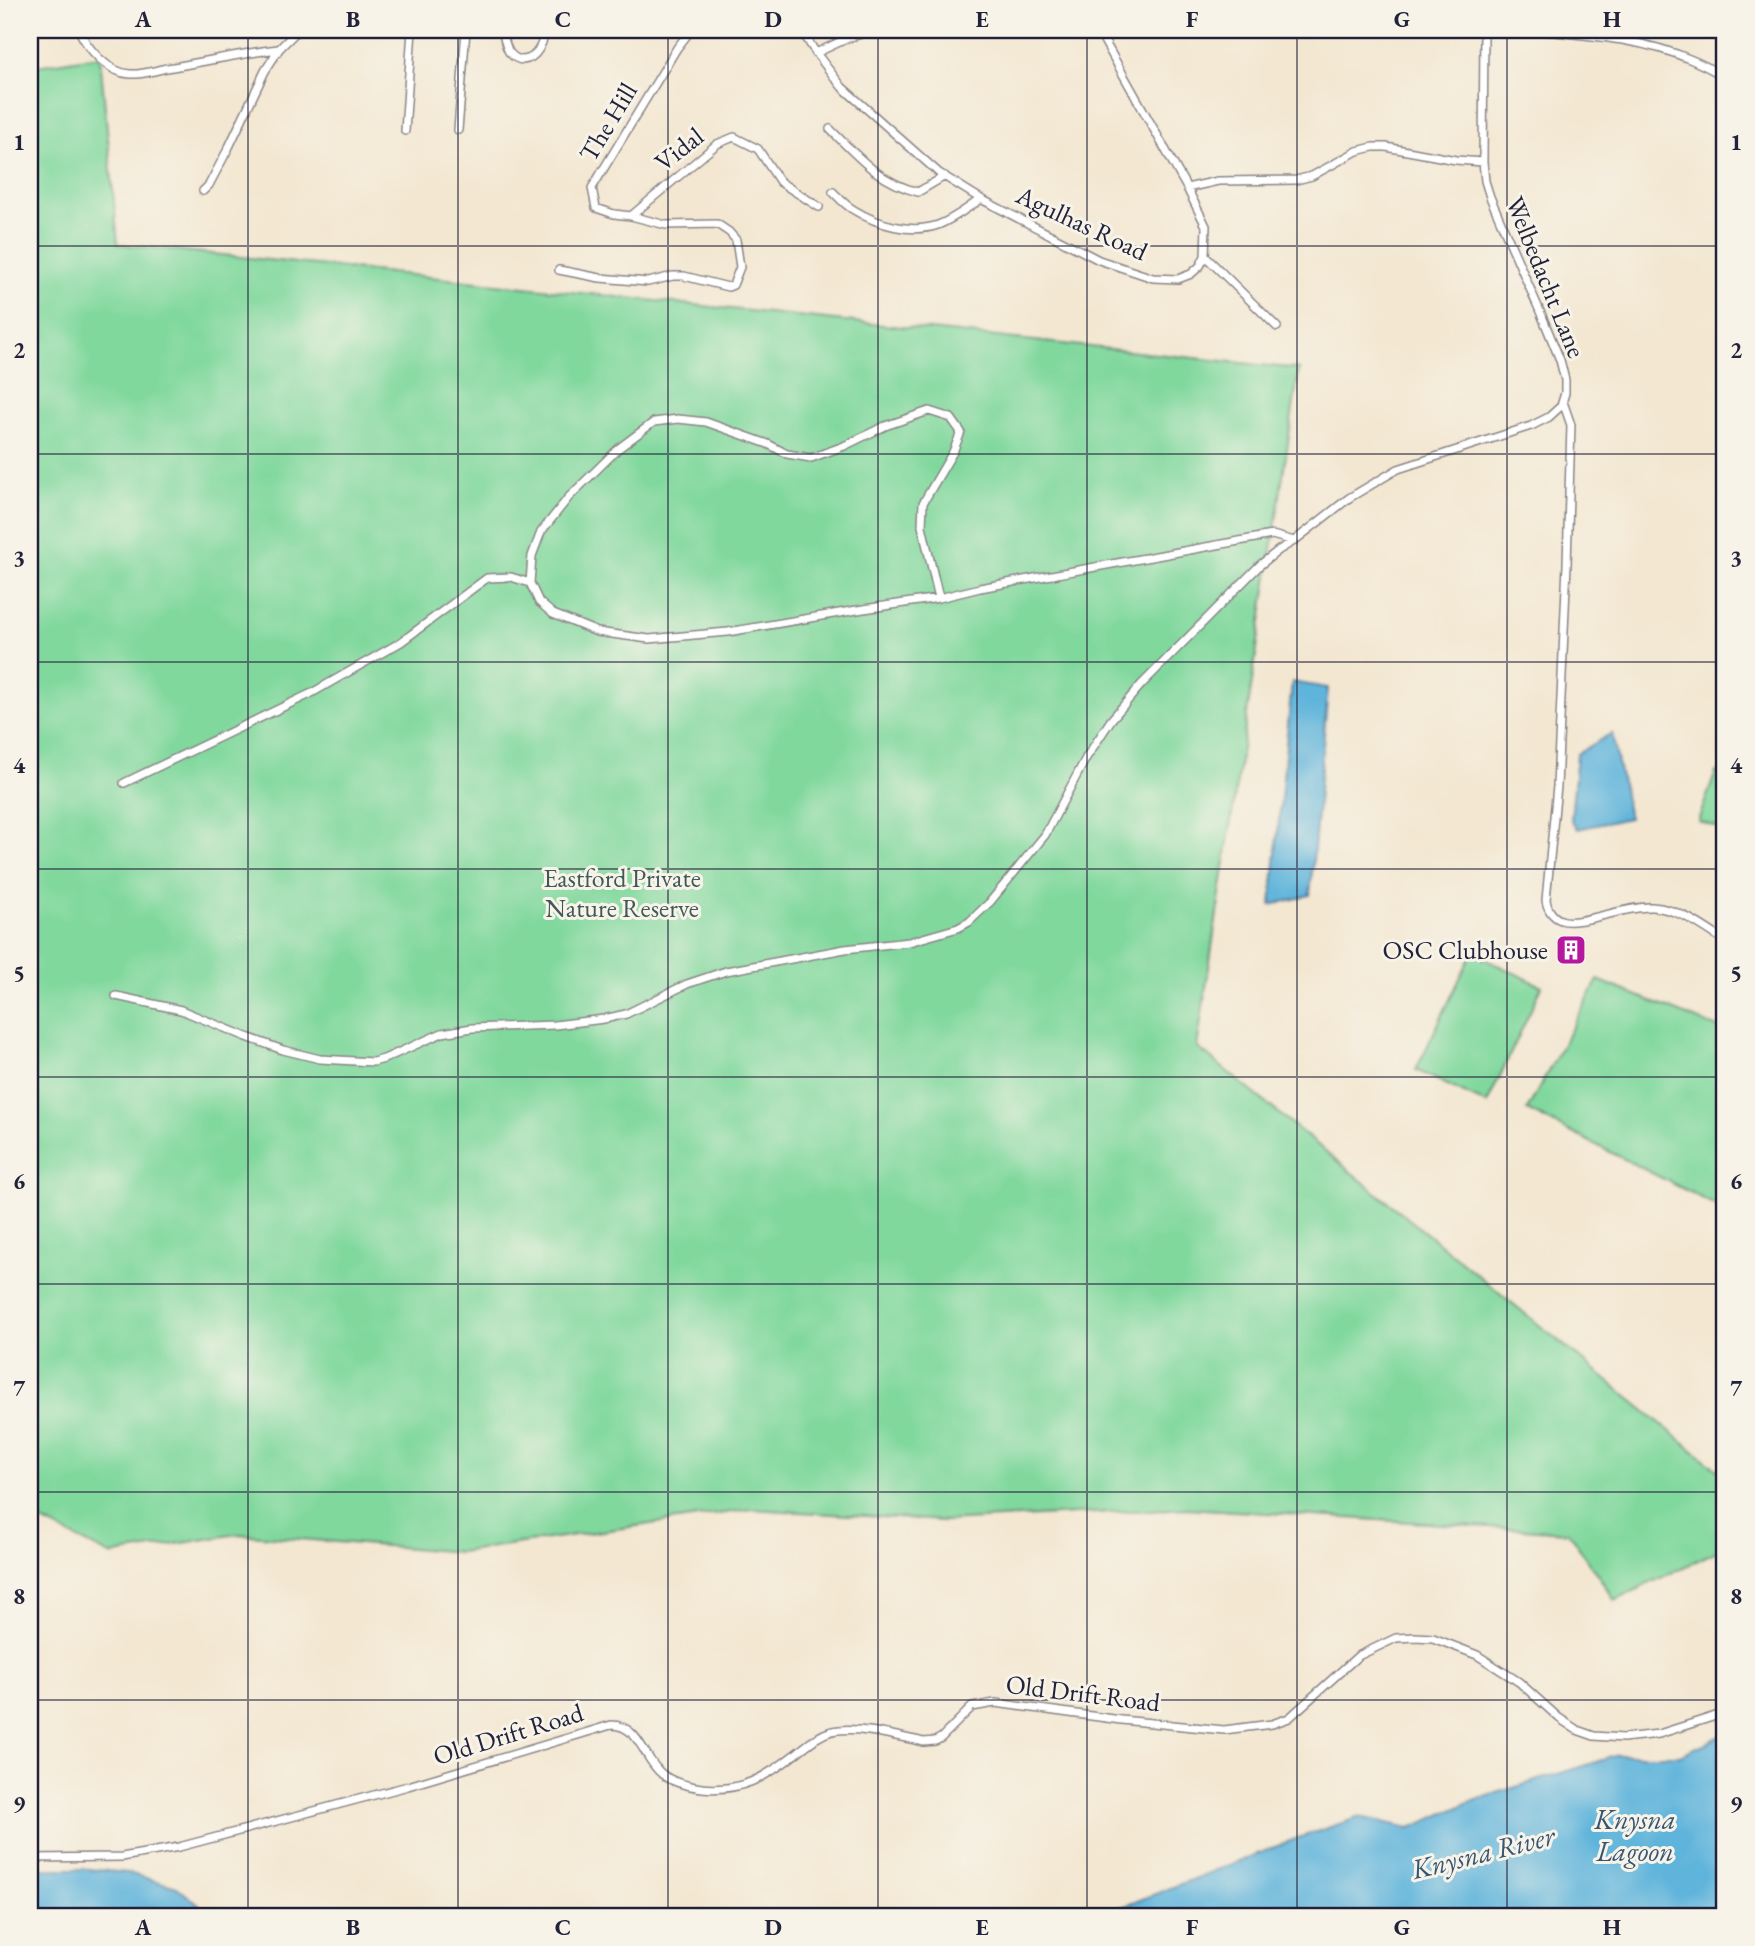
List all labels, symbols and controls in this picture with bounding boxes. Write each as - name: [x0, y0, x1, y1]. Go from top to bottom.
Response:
- text: A: [134, 4, 152, 34]
- text: B: [346, 4, 360, 34]
- text: C: [555, 4, 571, 34]
- text: D: [764, 4, 782, 34]
- text: E: [975, 4, 989, 34]
- text: F: [1186, 4, 1199, 34]
- text: G: [1394, 4, 1410, 34]
- text: H: [1603, 4, 1621, 34]
- street label: The Hill: [571, 76, 645, 168]
- street label: Vidal: [648, 119, 710, 179]
- text: 1: [13, 127, 25, 157]
- text: 1: [1730, 127, 1742, 157]
- street label: Agulhas Road: [1010, 177, 1154, 269]
- street label: Welbedacht Lane: [1498, 191, 1594, 363]
- text: 2: [13, 335, 25, 365]
- text: 2: [1730, 335, 1742, 365]
- text: 3: [13, 543, 25, 573]
- text: 3: [1730, 543, 1742, 573]
- text: 4: [13, 750, 26, 780]
- text: 4: [1730, 750, 1743, 780]
- park label: Eastford Private Nature Reserve: [543, 861, 701, 925]
- place label: OSC Clubhouse: [1383, 933, 1548, 967]
- building icon: OSC Clubhouse: [1554, 933, 1588, 967]
- text: 5: [13, 958, 25, 988]
- text: 5: [1730, 958, 1742, 988]
- text: 6: [13, 1166, 25, 1196]
- text: 6: [1730, 1166, 1742, 1196]
- text: 7: [13, 1373, 26, 1403]
- text: 7: [1730, 1373, 1743, 1403]
- text: 8: [13, 1581, 25, 1611]
- text: 8: [1730, 1581, 1742, 1611]
- street label: Old Drift Road: [1004, 1667, 1163, 1719]
- street label: Old Drift Road: [429, 1695, 588, 1773]
- text: 9: [13, 1789, 25, 1819]
- text: 9: [1730, 1789, 1742, 1819]
- water label: Knysna Lagoon: [1593, 1801, 1676, 1869]
- water label: Knysna River: [1407, 1817, 1560, 1887]
- text: A: [134, 1912, 152, 1942]
- text: B: [346, 1912, 360, 1942]
- text: C: [555, 1912, 571, 1942]
- text: D: [764, 1912, 782, 1942]
- text: E: [975, 1912, 989, 1942]
- text: F: [1186, 1912, 1199, 1942]
- text: G: [1394, 1912, 1410, 1942]
- text: H: [1603, 1912, 1621, 1942]

